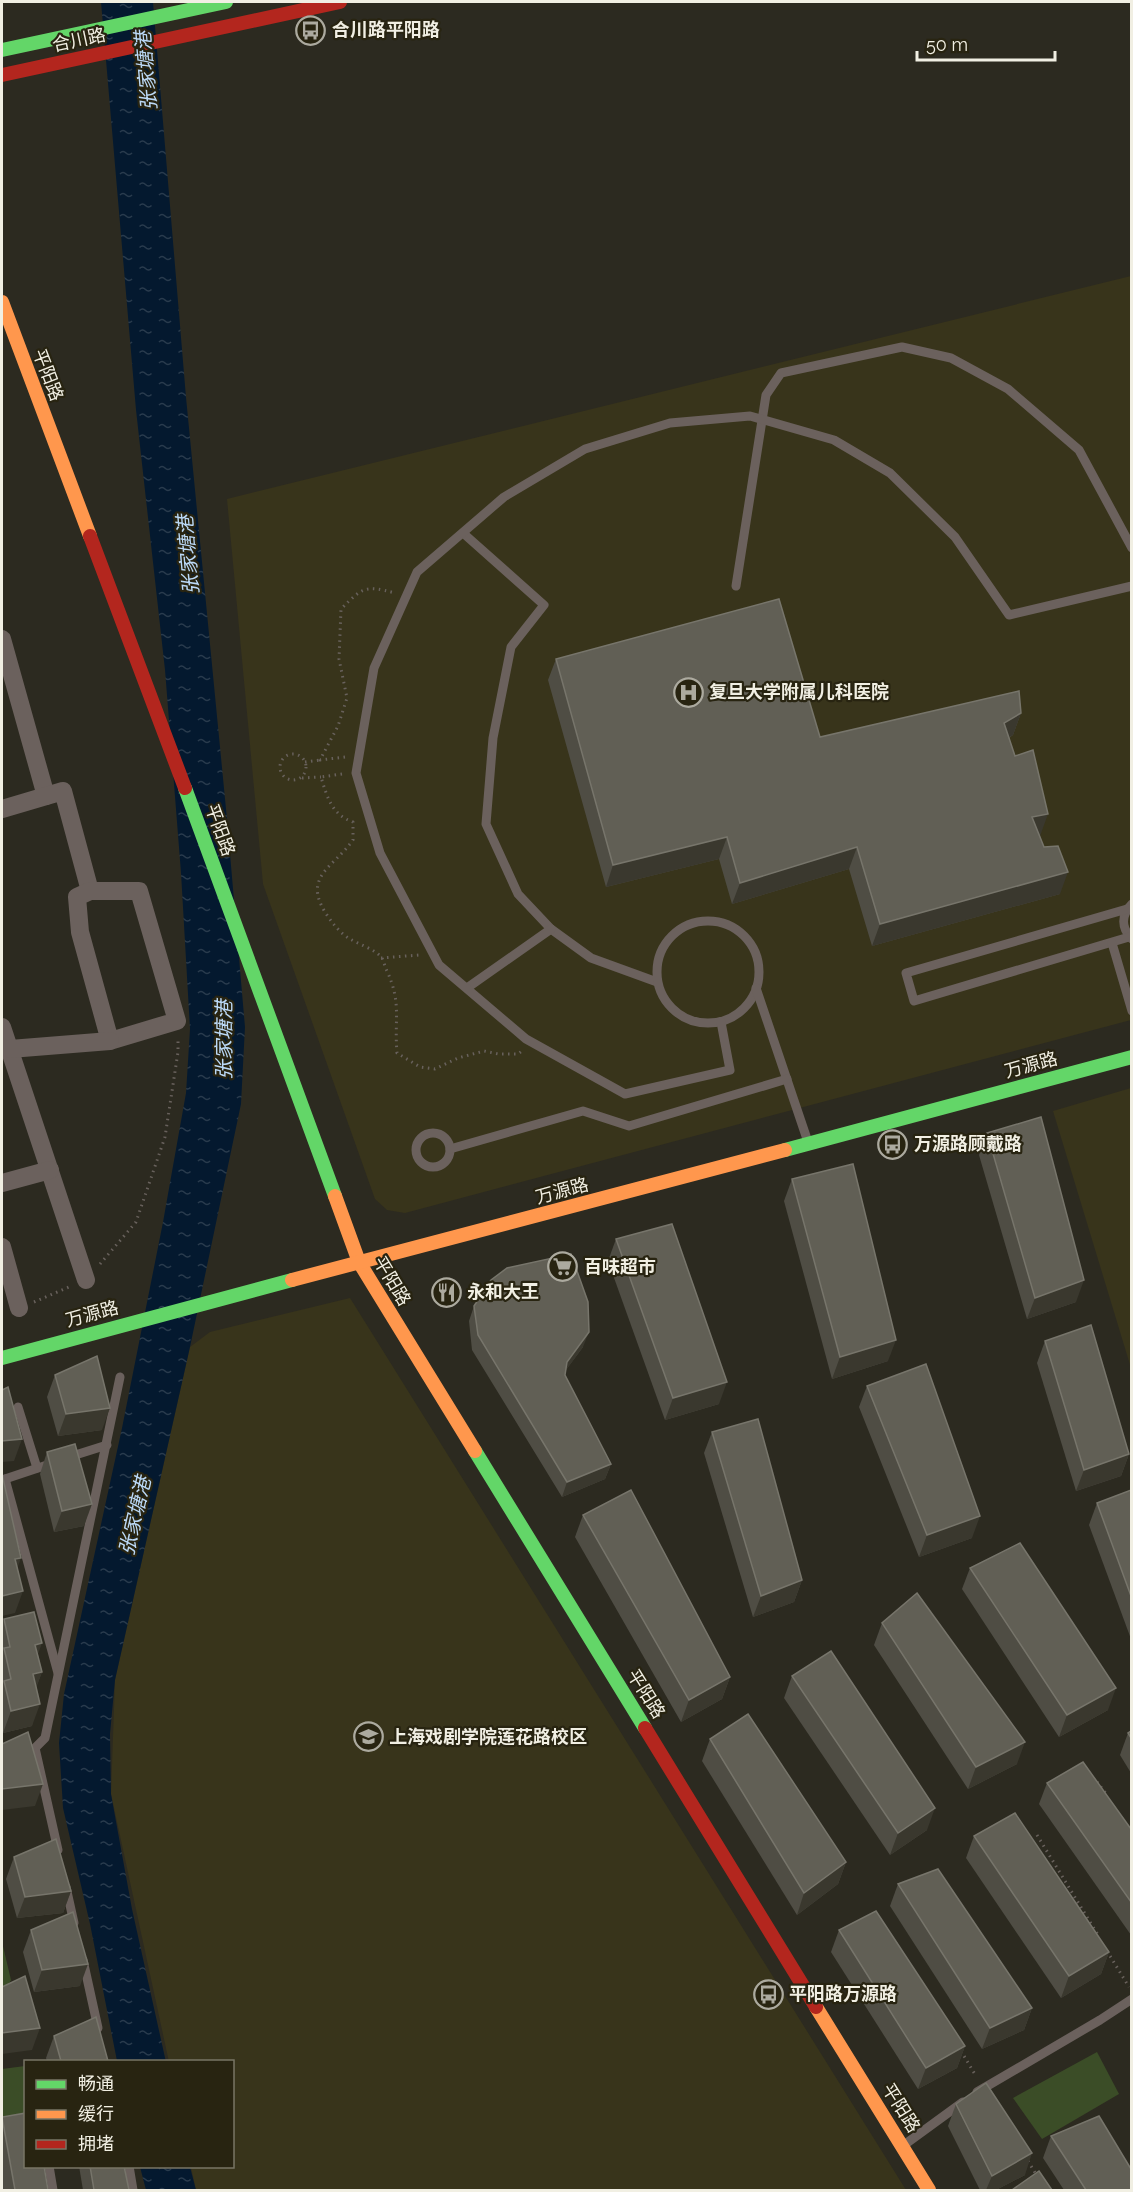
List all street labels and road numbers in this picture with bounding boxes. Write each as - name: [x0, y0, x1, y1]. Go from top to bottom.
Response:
- street label: 合川路: [50, 24, 107, 55]
- street label: 平阳路: [29, 346, 68, 404]
- street label: 平阳路: [201, 801, 240, 859]
- street label: 万源路: [1002, 1047, 1060, 1082]
- street label: 万源路: [533, 1173, 591, 1208]
- street label: 平阳路: [370, 1252, 415, 1309]
- street label: 万源路: [63, 1296, 121, 1331]
- street label: 平阳路: [623, 1665, 670, 1722]
- street label: 平阳路: [878, 2079, 925, 2136]

